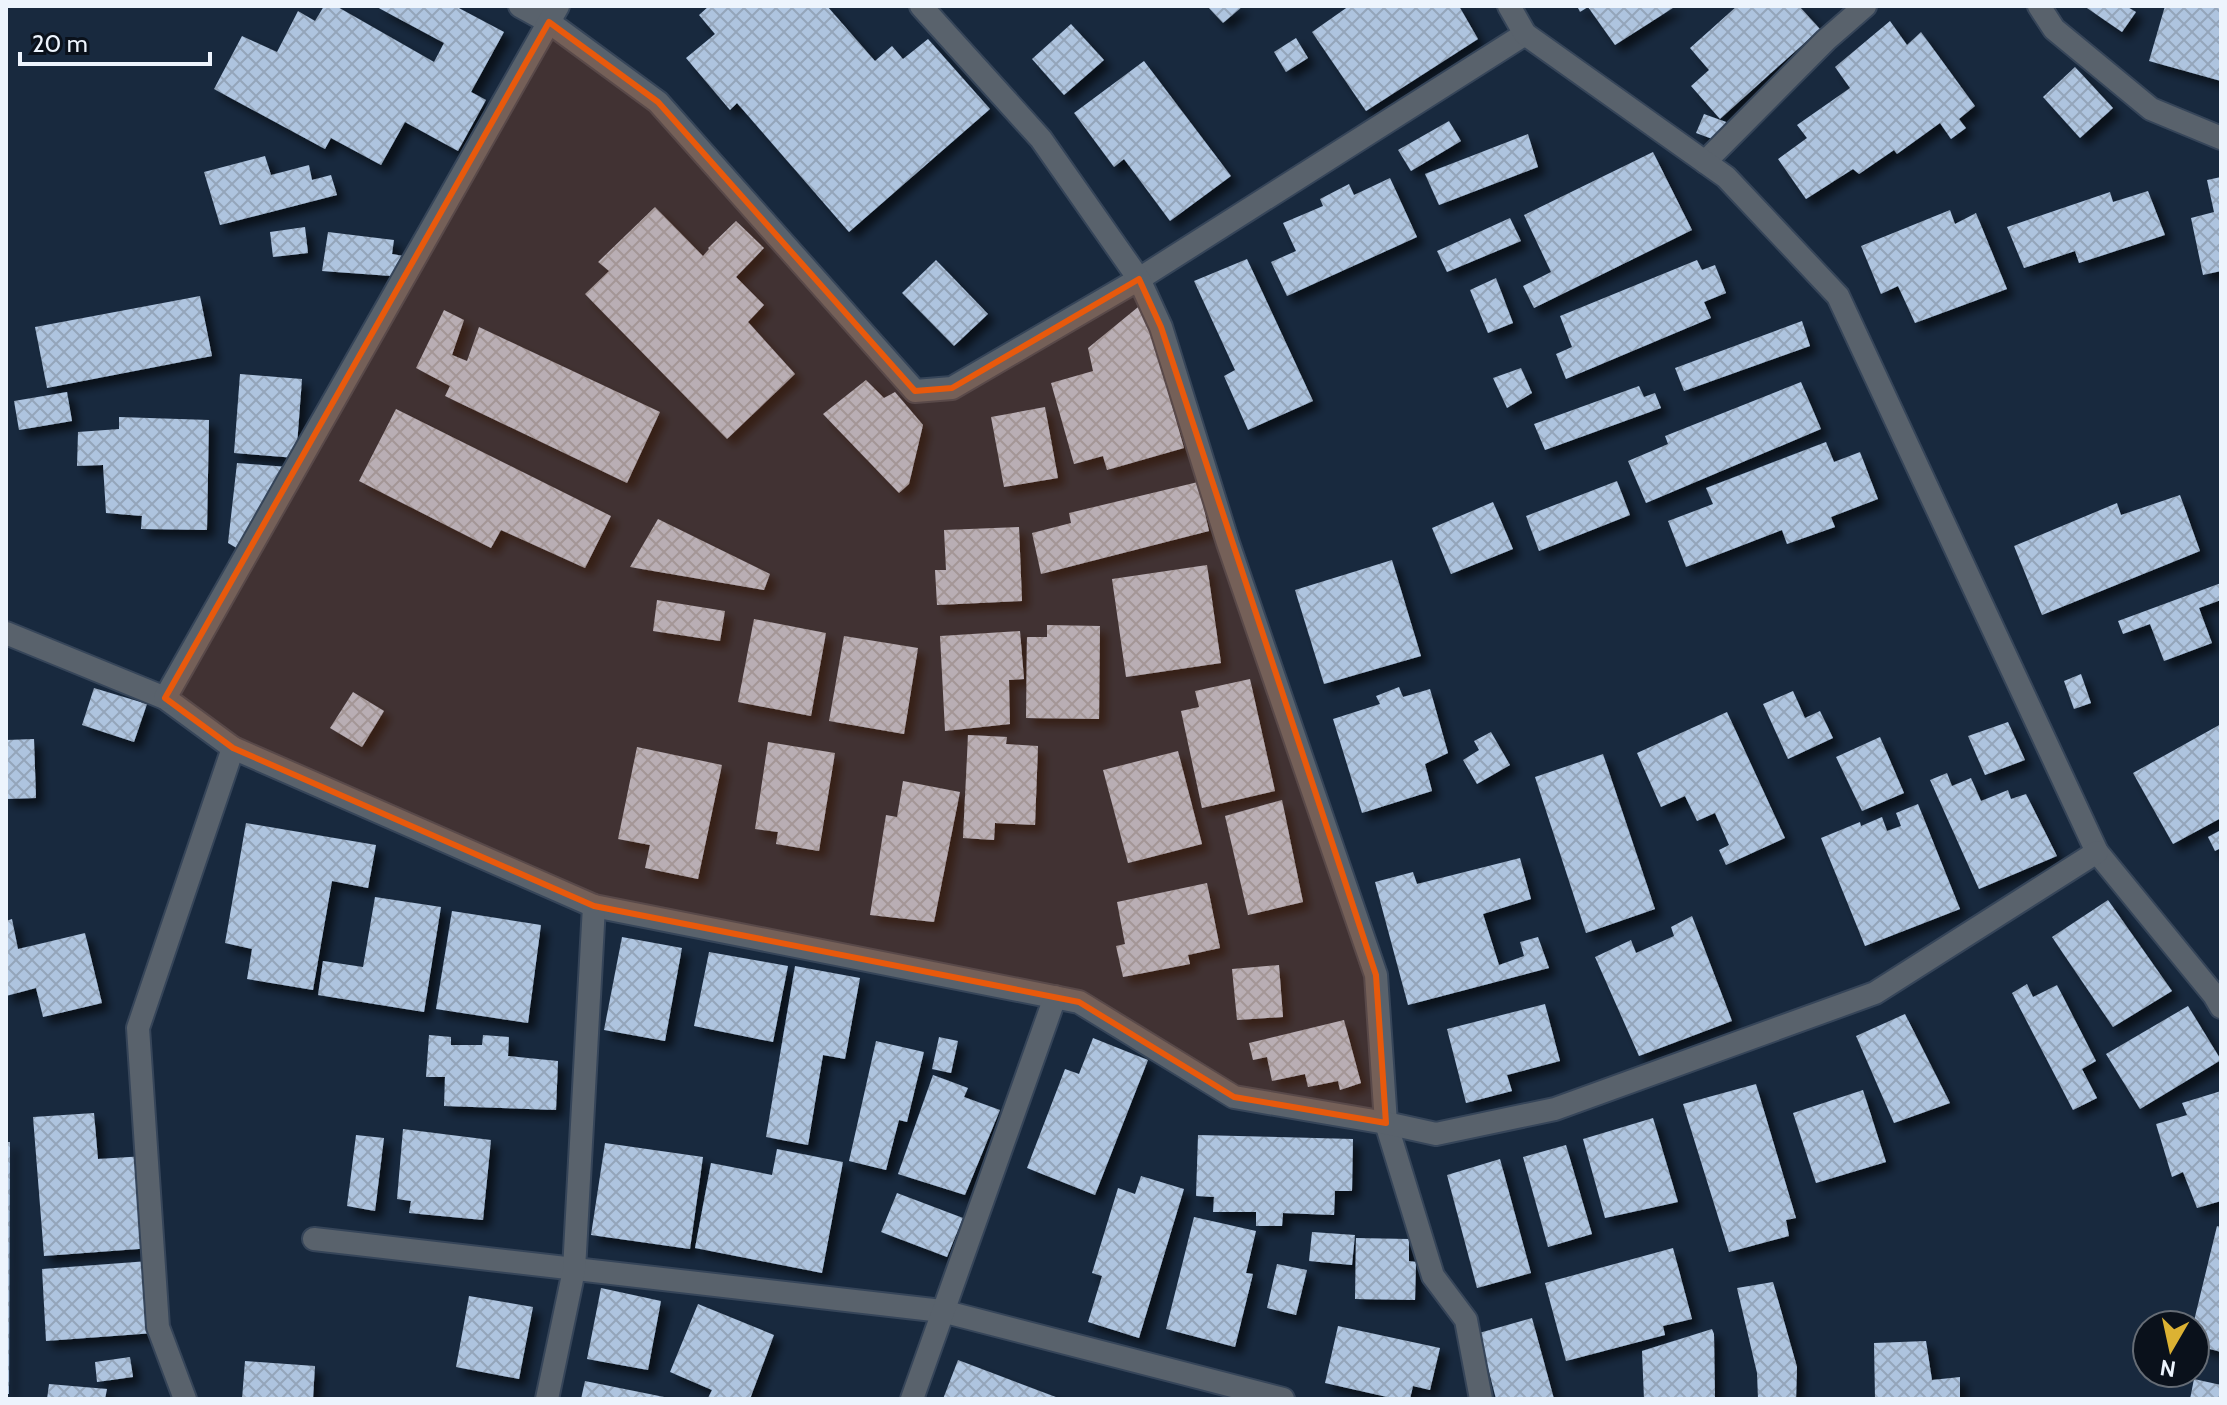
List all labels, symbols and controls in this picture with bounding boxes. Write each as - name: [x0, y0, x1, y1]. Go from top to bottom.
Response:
- scale bar: [20, 16, 210, 66]
- text: 20 m: [32, 29, 88, 58]
- north arrow: [2131, 1309, 2211, 1389]
- text: N: [2158, 1354, 2178, 1383]

